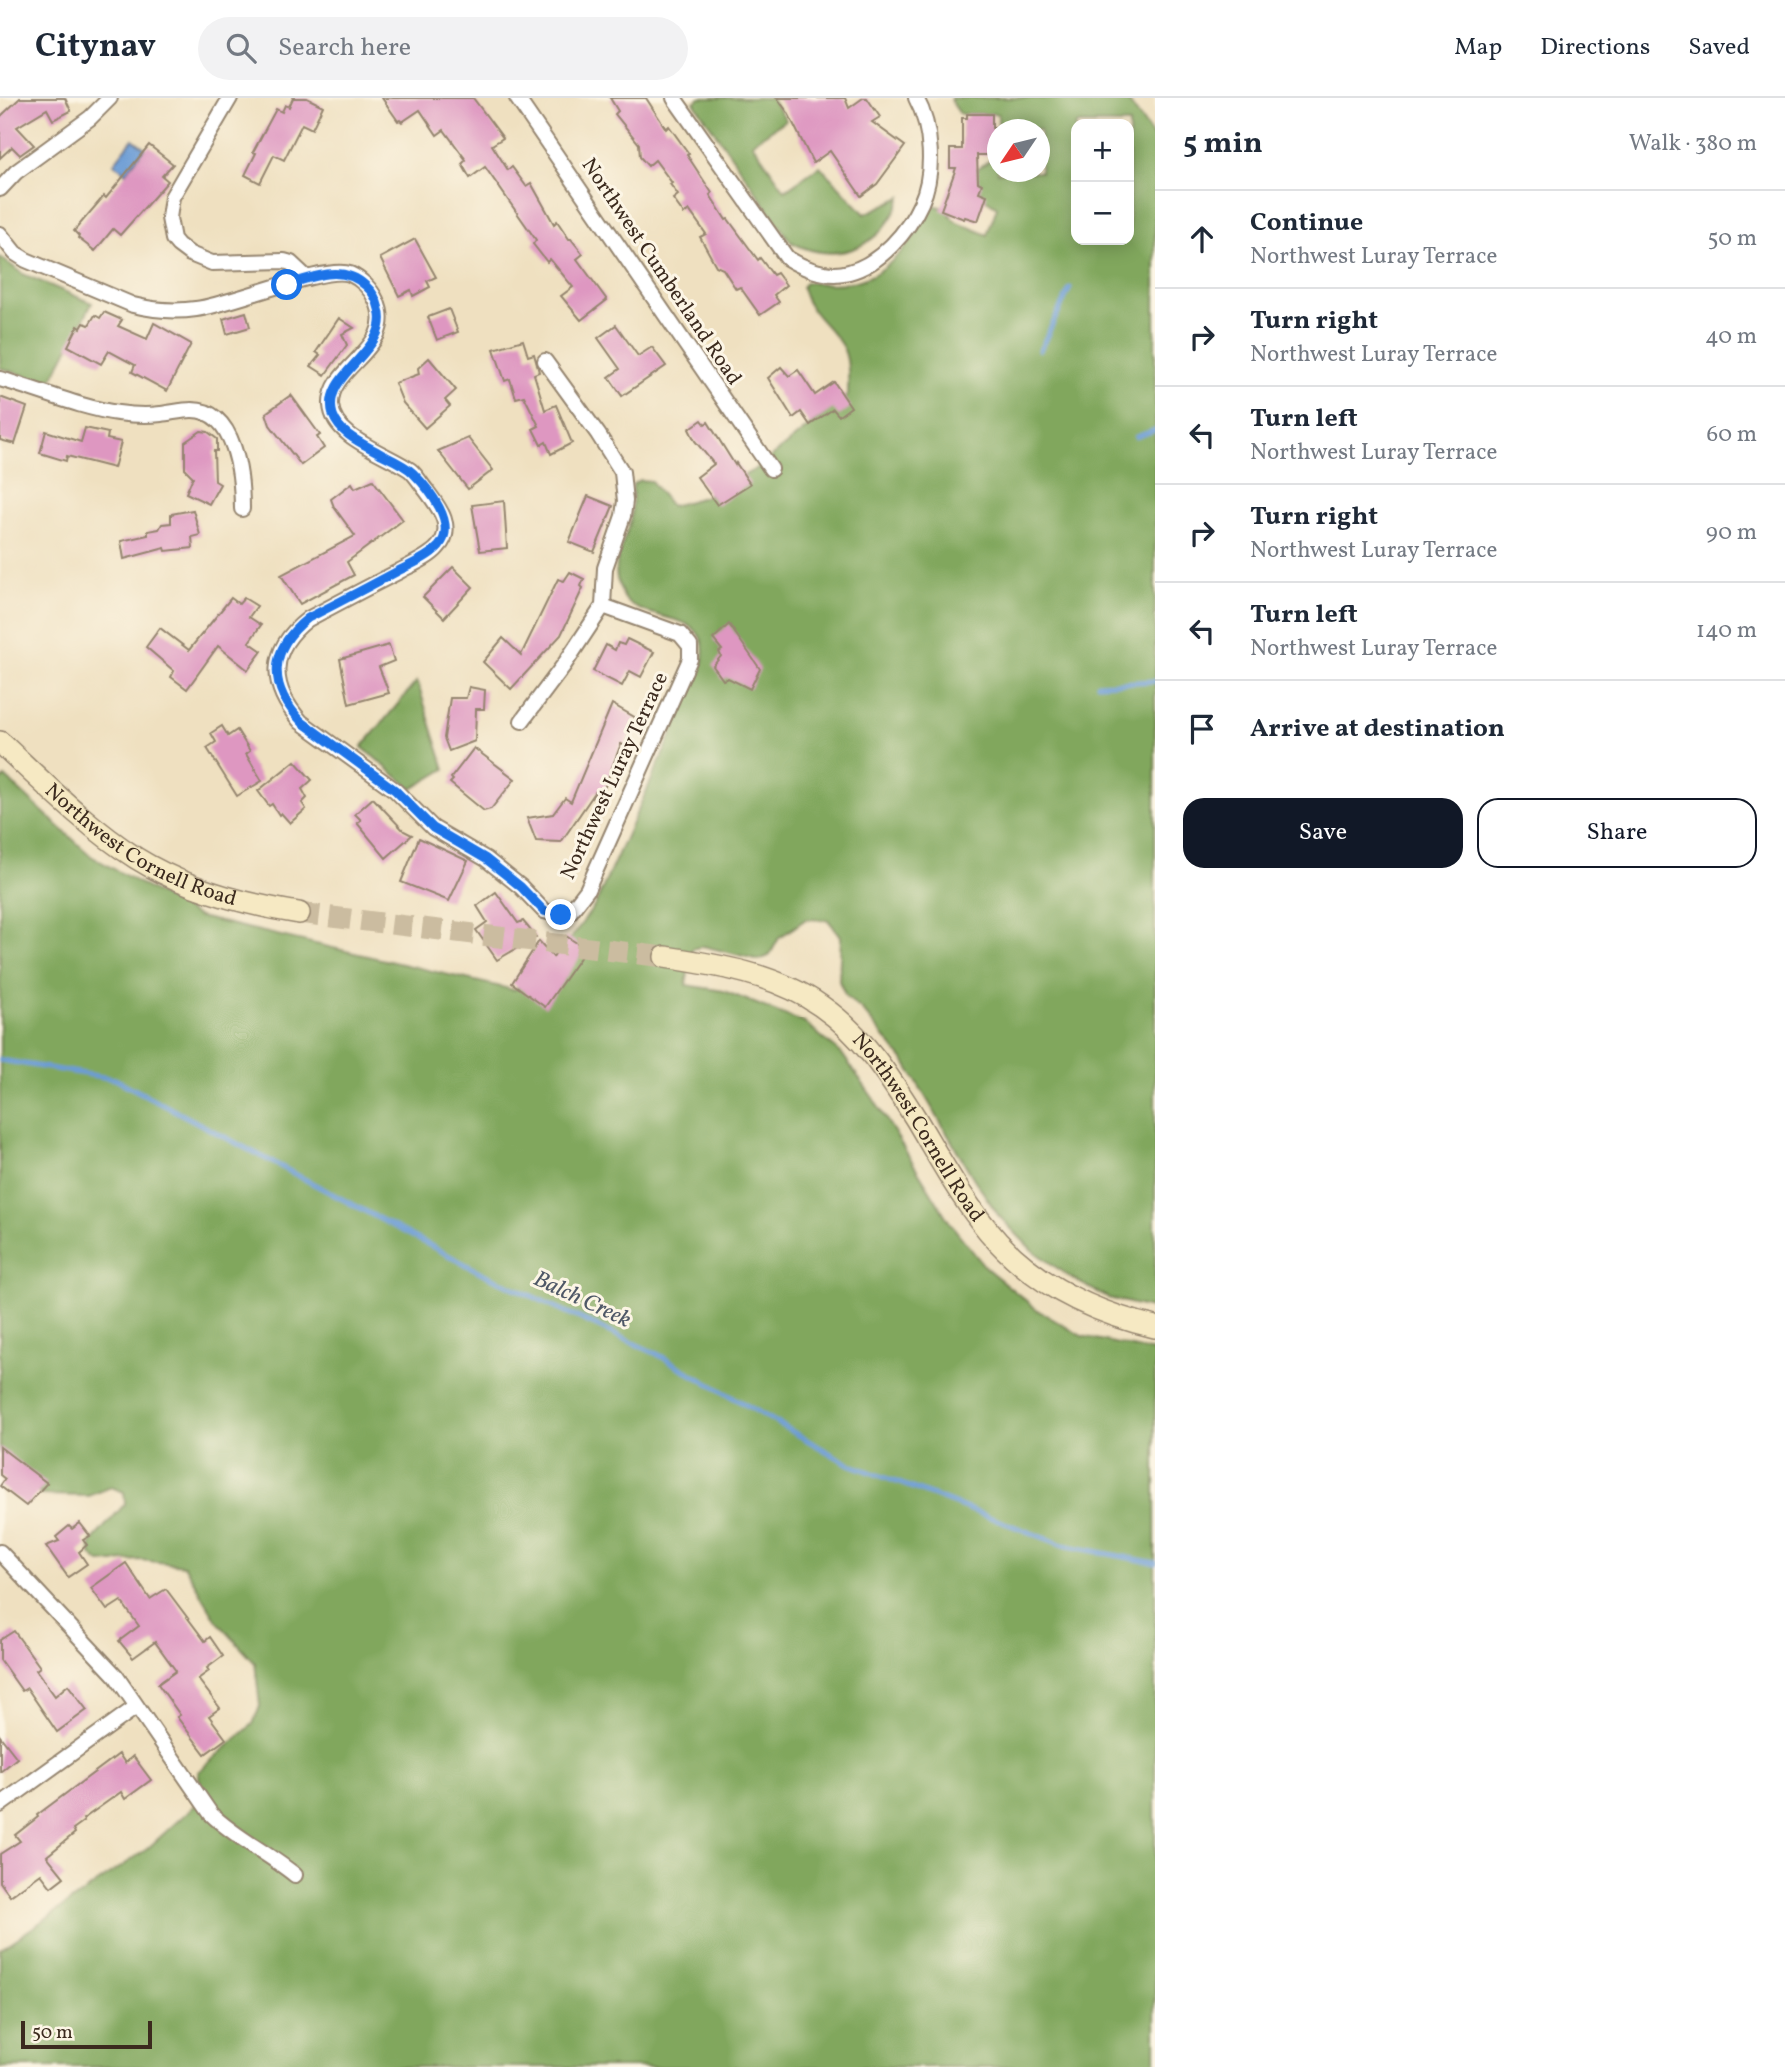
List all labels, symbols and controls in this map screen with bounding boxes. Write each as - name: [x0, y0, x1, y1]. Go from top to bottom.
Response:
- search box: [198, 17, 688, 80]
- text: Citynav: [35, 25, 156, 71]
- icon: search: [222, 29, 260, 67]
- text: Search here: [278, 30, 411, 66]
- text: Map: [1454, 31, 1502, 65]
- text: Directions: [1540, 31, 1650, 65]
- text: Saved: [1688, 31, 1750, 65]
- north arrow: [987, 119, 1050, 182]
- map controls: [1071, 119, 1134, 245]
- button: +: [1071, 119, 1134, 182]
- text: 5 min: [1183, 123, 1263, 165]
- text: Walk · 380 m: [1629, 128, 1757, 160]
- street label: Northwest Cumberland Road: [574, 153, 748, 391]
- button: −: [1071, 182, 1134, 245]
- text: Continue: [1250, 205, 1363, 241]
- icon: ahead: [1183, 220, 1221, 258]
- text: 50 m: [1708, 223, 1757, 255]
- text: Northwest Luray Terrace: [1250, 241, 1497, 273]
- route start: [271, 269, 302, 300]
- text: Turn right: [1250, 303, 1378, 339]
- icon: right: [1183, 318, 1221, 356]
- text: 40 m: [1705, 321, 1757, 353]
- text: Northwest Luray Terrace: [1250, 339, 1497, 371]
- text: Turn left: [1250, 401, 1358, 437]
- icon: left: [1183, 416, 1221, 454]
- text: 60 m: [1707, 419, 1757, 451]
- text: Northwest Luray Terrace: [1250, 437, 1497, 469]
- text: Turn right: [1250, 499, 1378, 535]
- icon: right: [1183, 514, 1221, 552]
- text: 90 m: [1706, 517, 1757, 549]
- text: Northwest Luray Terrace: [1250, 535, 1497, 567]
- text: Turn left: [1250, 597, 1358, 633]
- icon: left: [1183, 612, 1221, 650]
- text: 140 m: [1696, 615, 1757, 647]
- text: Northwest Luray Terrace: [1250, 633, 1497, 665]
- street label: Northwest Luray Terrace: [554, 667, 676, 884]
- icon: arrive: [1183, 710, 1221, 748]
- text: Arrive at destination: [1250, 711, 1505, 747]
- street label: Northwest Cornell Road: [38, 777, 240, 914]
- button: Save: [1183, 798, 1463, 868]
- button: Share: [1477, 798, 1757, 868]
- route end: [545, 899, 576, 930]
- street label: Northwest Cornell Road: [845, 1026, 991, 1228]
- water label: Balch Creek: [528, 1263, 636, 1337]
- scale bar: [21, 2018, 152, 2050]
- text: 50 m: [32, 2020, 73, 2046]

